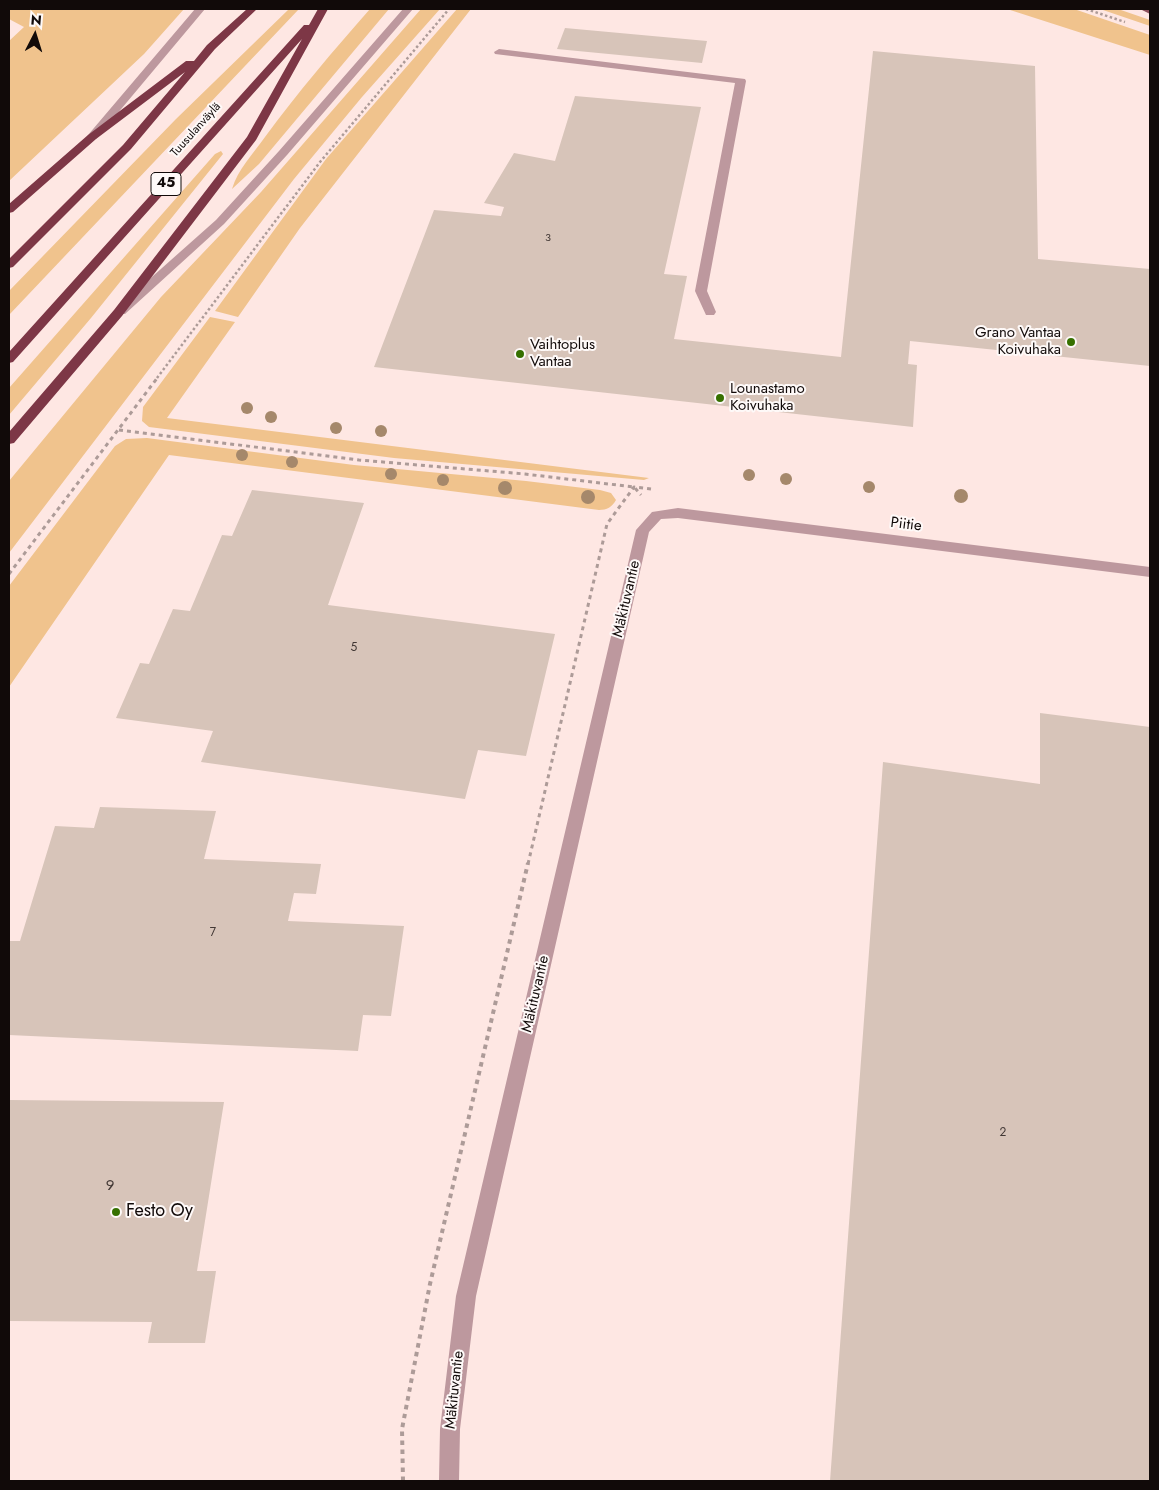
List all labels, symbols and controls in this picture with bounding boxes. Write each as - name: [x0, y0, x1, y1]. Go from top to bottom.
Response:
- north arrow: [10, 10, 60, 60]
- text: N: [30, 10, 43, 31]
- street label: Tuusulanväylä: [168, 100, 224, 160]
- road number: 45: [151, 172, 181, 195]
- house number: 3: [545, 231, 551, 245]
- place label: Grano Vantaa Koivuhaka: [975, 324, 1061, 359]
- place label: Vaihtoplus Vantaa: [530, 336, 595, 371]
- marker: Grano Vantaa Koivuhaka: [1065, 336, 1077, 348]
- marker: Vaihtoplus Vantaa: [514, 348, 526, 360]
- place label: Lounastamo Koivuhaka: [730, 380, 805, 415]
- marker: Lounastamo Koivuhaka: [714, 392, 726, 404]
- street label: Piitie: [889, 514, 923, 536]
- street label: Mäkituvantie: [609, 559, 645, 639]
- house number: 5: [351, 641, 357, 655]
- house number: 7: [210, 926, 216, 940]
- street label: Mäkituvantie: [518, 954, 554, 1034]
- house number: 2: [1000, 1126, 1006, 1140]
- house number: 9: [106, 1177, 114, 1195]
- place label: Festo Oy: [126, 1201, 193, 1223]
- marker: Festo Oy: [110, 1206, 122, 1218]
- street label: Mäkituvantie: [442, 1350, 468, 1430]

